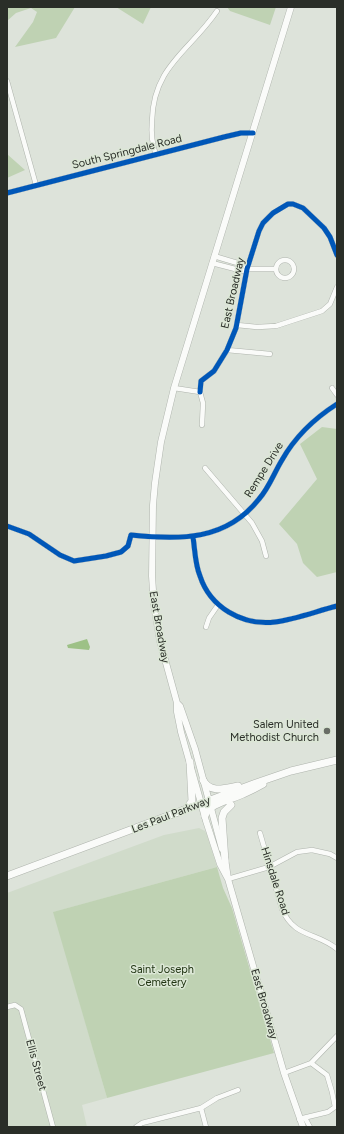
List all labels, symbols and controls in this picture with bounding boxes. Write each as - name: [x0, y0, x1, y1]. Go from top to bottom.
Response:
- street label: South Springdale Road: [71, 132, 183, 172]
- street label: East Broadway: [218, 256, 248, 330]
- street label: Rempe Drive: [242, 440, 286, 500]
- street label: East Broadway: [146, 590, 172, 664]
- place label: Salem United Methodist Church: [230, 718, 319, 744]
- marker: Salem United Methodist Church: [322, 726, 332, 736]
- street label: Les Paul Parkway: [130, 794, 212, 836]
- street label: Hinsdale Road: [258, 845, 292, 917]
- park label: Saint Joseph Cemetery: [130, 963, 194, 989]
- street label: East Broadway: [248, 967, 280, 1041]
- street label: Ellis Street: [23, 1038, 49, 1092]

